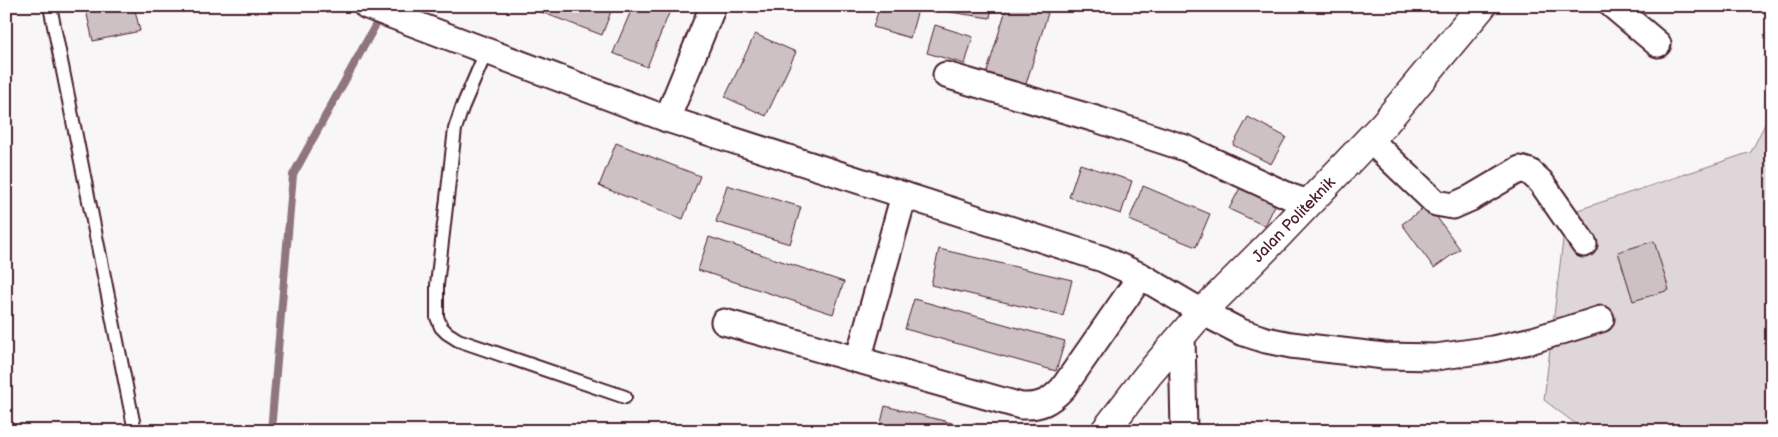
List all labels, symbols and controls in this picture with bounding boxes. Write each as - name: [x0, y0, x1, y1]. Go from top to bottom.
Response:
- street label: Jalan Politeknik: [1249, 173, 1340, 267]

